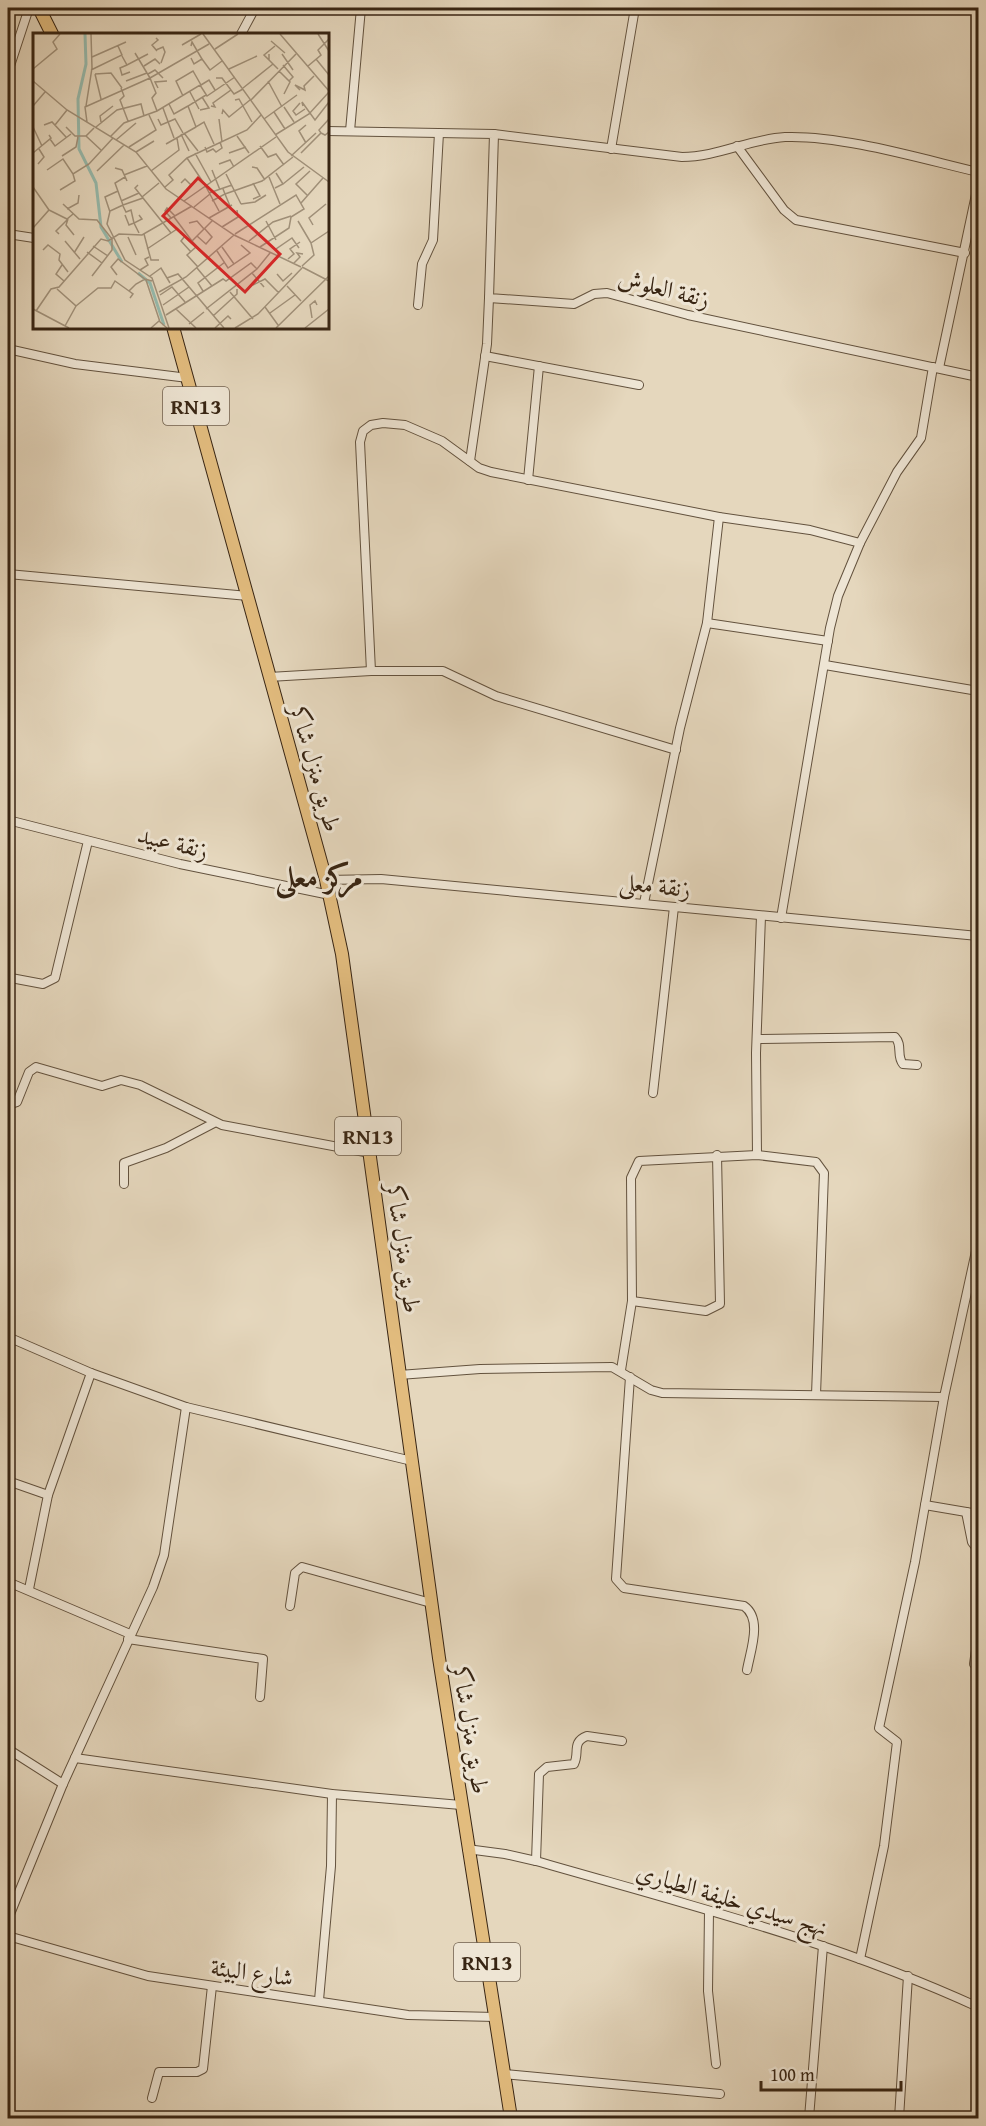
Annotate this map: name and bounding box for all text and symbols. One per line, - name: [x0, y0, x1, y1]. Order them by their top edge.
- inset map: [33, 33, 328, 328]
- street label: زنقة العلوش: [614, 260, 714, 316]
- road number: RN13: [163, 387, 229, 425]
- street label: طريق منزل شاكر: [280, 697, 351, 836]
- street label: زنقة عبيد: [134, 816, 212, 868]
- district label: مركز معلى: [274, 854, 363, 900]
- street label: زنقة معلى: [618, 864, 692, 906]
- road number: RN13: [335, 1117, 401, 1155]
- street label: طريق منزل شاكر: [377, 1178, 430, 1315]
- street label: طريق منزل شاكر: [443, 1659, 499, 1796]
- street label: نهج سيدي خليفة الطياري: [631, 1853, 832, 1949]
- road number: RN13: [454, 1943, 520, 1981]
- street label: شارع البيئة: [208, 1949, 296, 1998]
- scale bar: [761, 2054, 900, 2092]
- text: 100 m: [770, 2061, 815, 2088]

